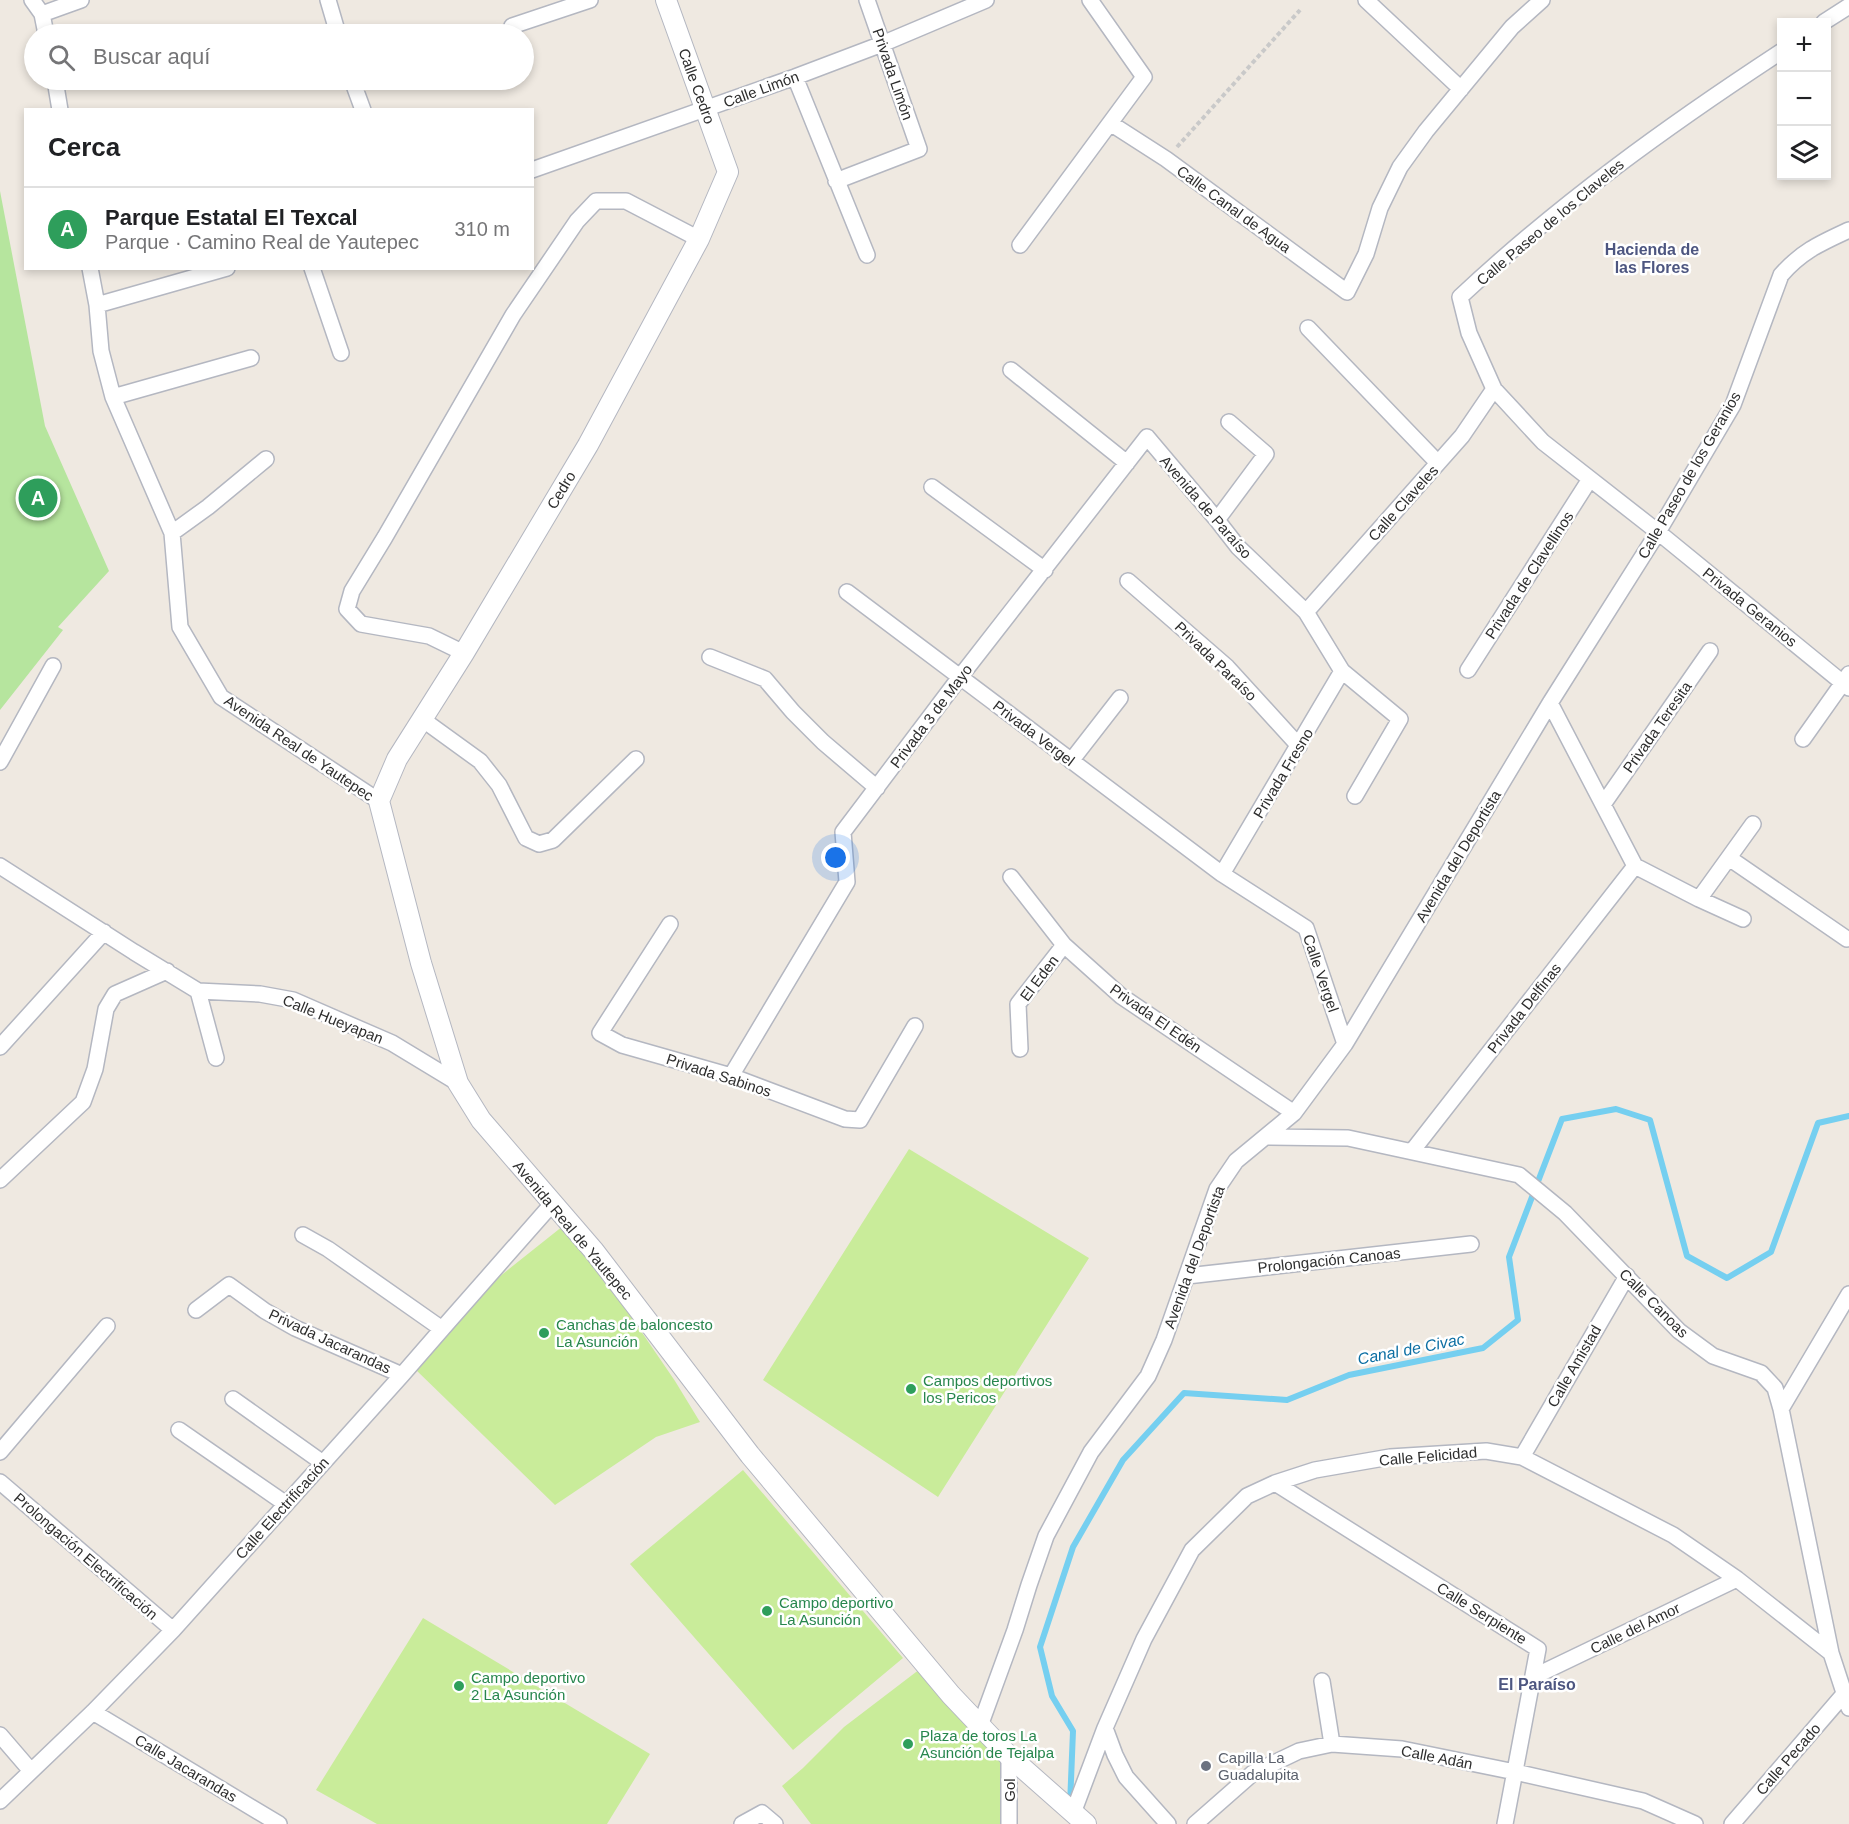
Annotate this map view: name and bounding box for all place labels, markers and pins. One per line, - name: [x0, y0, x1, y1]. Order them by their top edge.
- pin: A: [18, 476, 57, 520]
- place label: Canchas de baloncesto La Asunción: [556, 1316, 713, 1350]
- marker: Canchas de baloncesto La Asunción: [537, 1326, 551, 1340]
- place label: Campos deportivos los Pericos: [923, 1372, 1052, 1406]
- marker: Campos deportivos los Pericos: [904, 1382, 918, 1396]
- place label: Campo deportivo La Asunción: [779, 1594, 893, 1628]
- marker: Campo deportivo La Asunción: [760, 1604, 774, 1618]
- place label: Campo deportivo 2 La Asunción: [471, 1669, 585, 1703]
- marker: Campo deportivo 2 La Asunción: [452, 1679, 466, 1693]
- place label: Plaza de toros La Asunción de Tejalpa: [920, 1727, 1055, 1761]
- marker: Plaza de toros La Asunción de Tejalpa: [901, 1737, 915, 1751]
- place label: Capilla La Guadalupita: [1218, 1749, 1300, 1783]
- marker: Capilla La Guadalupita: [1199, 1759, 1213, 1773]

